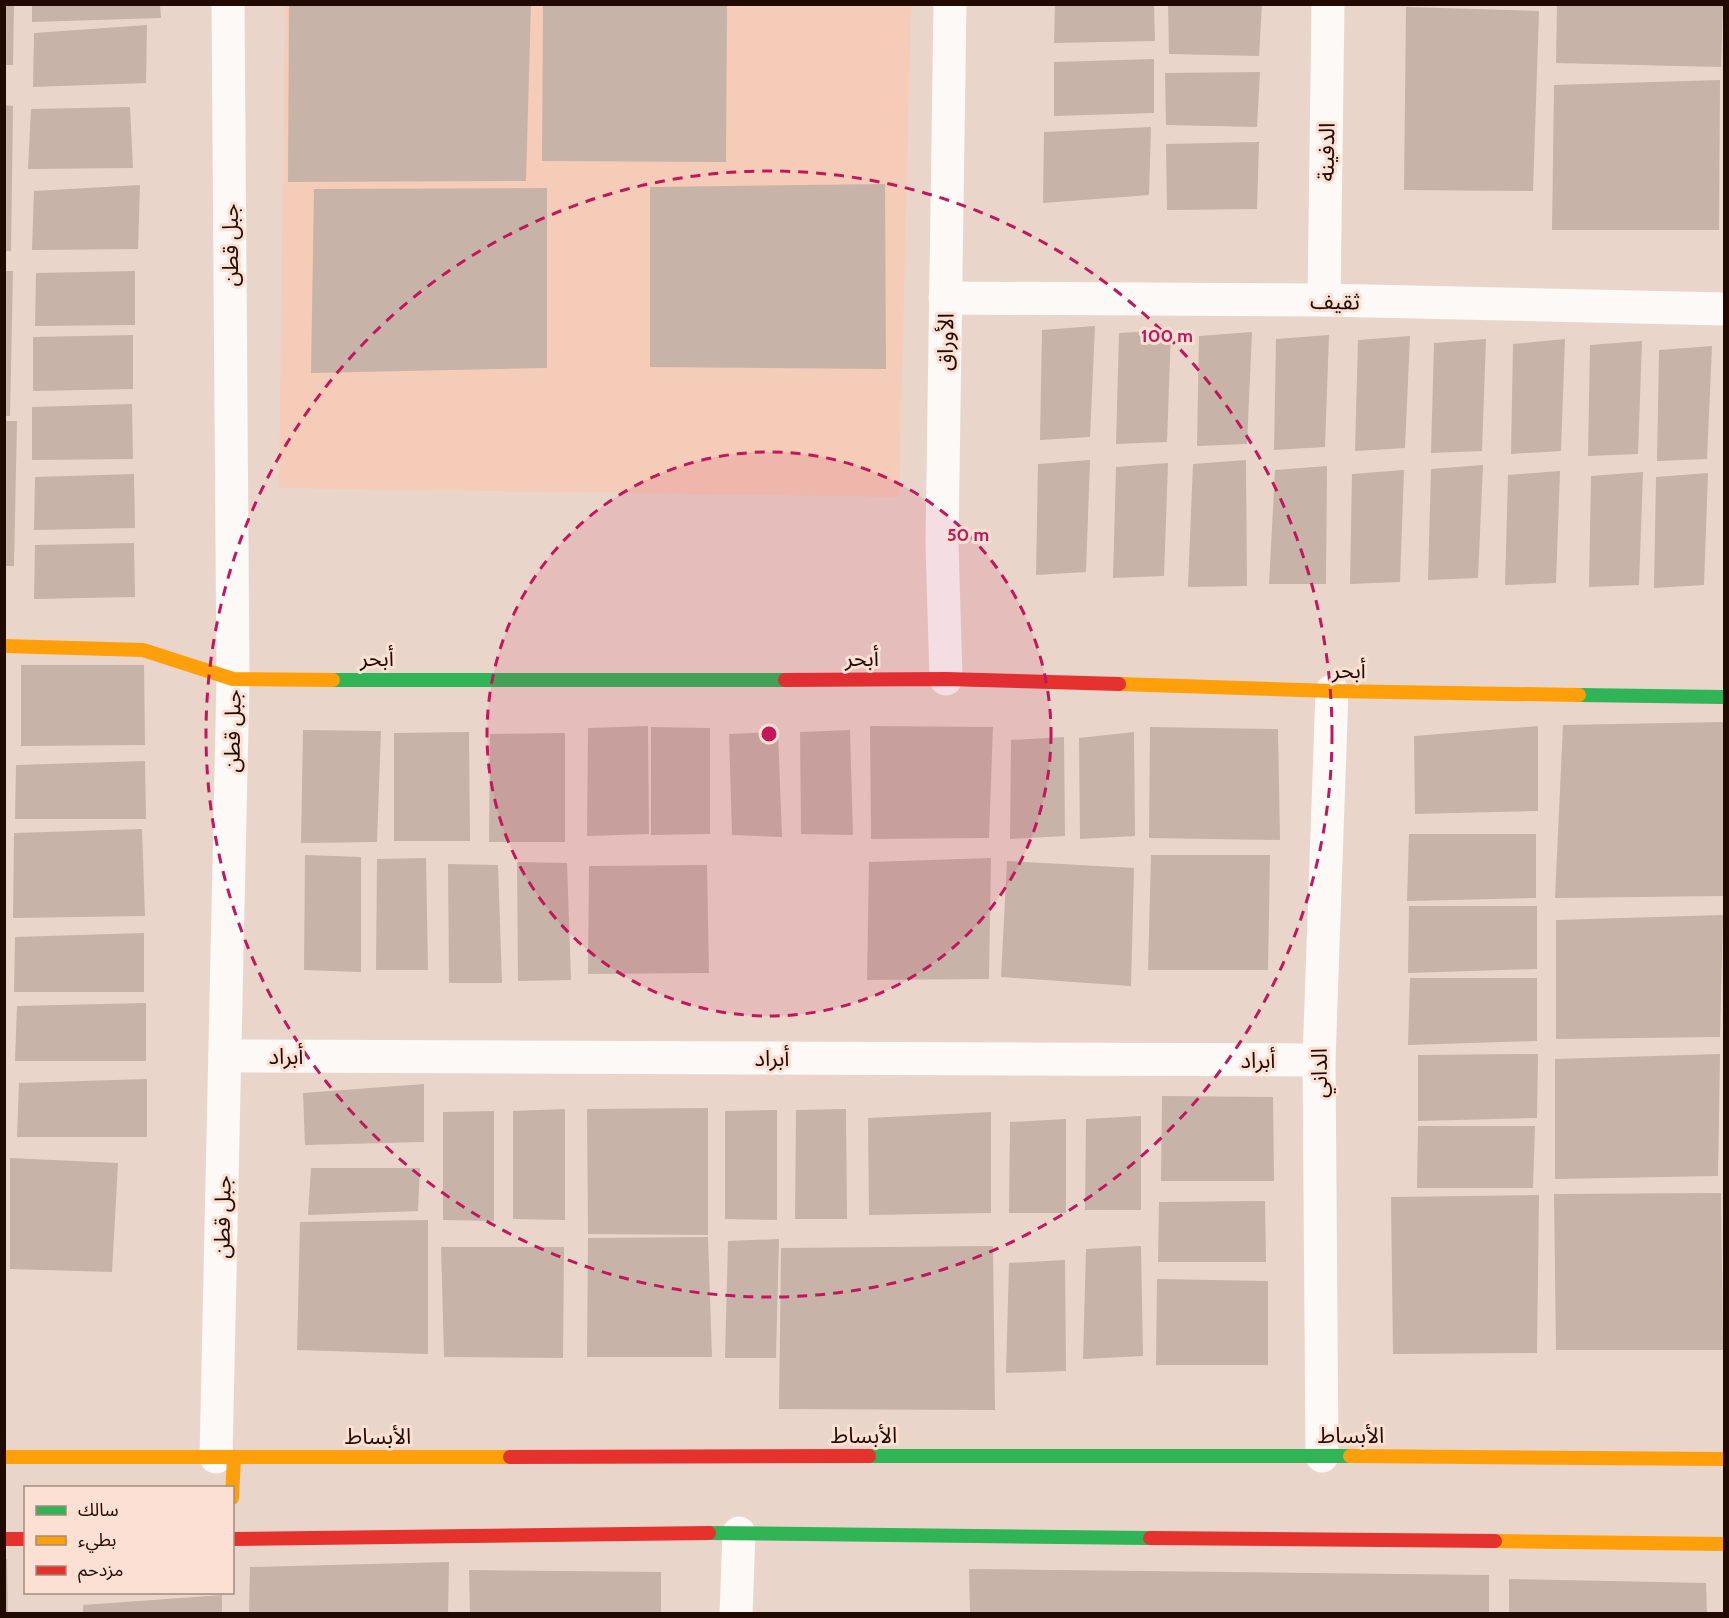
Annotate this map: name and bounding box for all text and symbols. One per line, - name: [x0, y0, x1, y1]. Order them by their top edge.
- street label: الدفينة: [1312, 122, 1341, 182]
- street label: جبل قطن: [217, 203, 244, 287]
- street label: ثقيف: [1310, 288, 1360, 315]
- street label: الأوراق: [931, 313, 960, 371]
- text: 100 m: [1141, 325, 1193, 347]
- text: 50 m: [947, 524, 989, 546]
- street label: أبحر: [359, 645, 394, 672]
- street label: أبحر: [844, 645, 879, 672]
- street label: أبحر: [1331, 657, 1366, 684]
- street label: جبل قطن: [218, 689, 247, 773]
- centre of rings: [759, 724, 779, 744]
- street label: أبراد: [269, 1043, 303, 1070]
- street label: أبراد: [755, 1045, 789, 1072]
- street label: أبراد: [1241, 1047, 1275, 1074]
- street label: الداني: [1306, 1048, 1336, 1098]
- street label: جبل قطن: [208, 1175, 237, 1259]
- street label: الأبساط: [831, 1422, 897, 1449]
- street label: الأبساط: [1318, 1422, 1384, 1449]
- street label: الأبساط: [345, 1423, 411, 1450]
- legend: [24, 1486, 234, 1594]
- text: سالك: [78, 1499, 119, 1521]
- text: بطيء: [78, 1529, 116, 1553]
- text: مزدحم: [78, 1559, 123, 1583]

